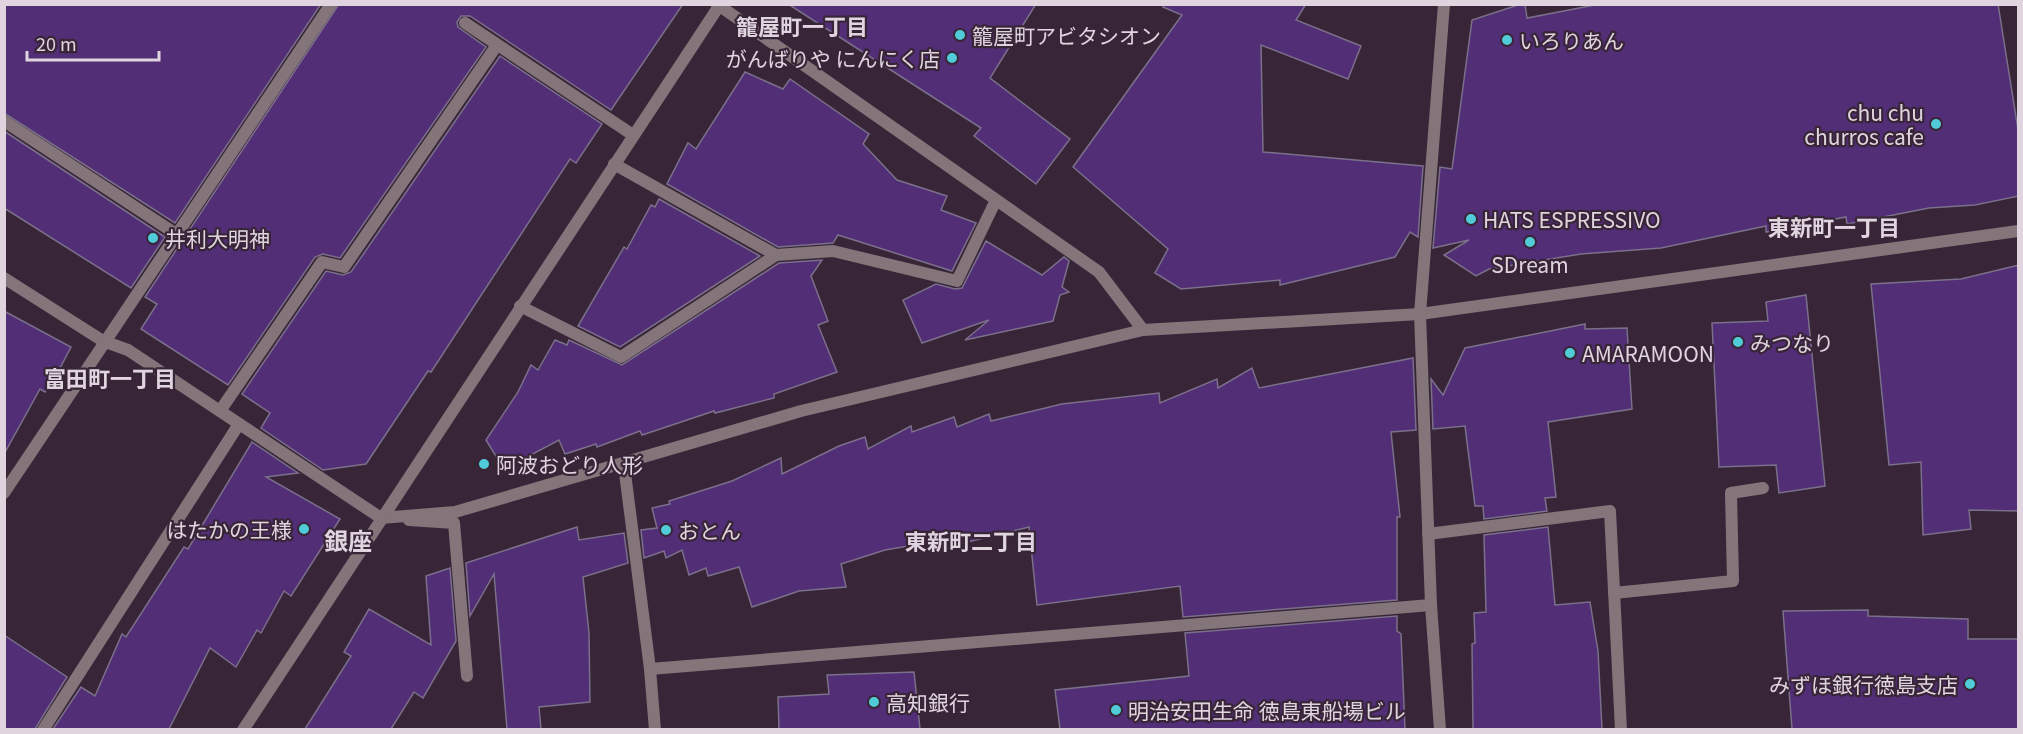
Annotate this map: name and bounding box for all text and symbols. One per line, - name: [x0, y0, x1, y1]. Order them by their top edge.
- district label: 籠屋町一丁目: [736, 9, 868, 41]
- place label: 籠屋町アビタシオン: [972, 20, 1161, 50]
- scale bar: [27, 24, 159, 62]
- place label: いろりあん: [1519, 25, 1624, 55]
- marker: 籠屋町アビタシオン: [953, 28, 967, 42]
- text: 20 m: [36, 30, 77, 56]
- marker: いろりあん: [1500, 33, 1514, 47]
- place label: がんばりや にんにく店: [726, 43, 940, 73]
- marker: がんばりや にんにく店: [945, 51, 959, 65]
- place label: chu chu churros cafe: [1804, 97, 1924, 151]
- marker: chu chu churros cafe: [1929, 117, 1943, 131]
- place label: HATS ESPRESSIVO: [1483, 204, 1661, 234]
- district label: 東新町一丁目: [1768, 210, 1900, 242]
- marker: HATS ESPRESSIVO: [1464, 212, 1478, 226]
- place label: 井利大明神: [165, 223, 270, 253]
- marker: 井利大明神: [146, 231, 160, 245]
- marker: SDream: [1523, 235, 1537, 249]
- place label: SDream: [1491, 249, 1569, 279]
- place label: みつなり: [1750, 327, 1834, 357]
- marker: みつなり: [1731, 335, 1745, 349]
- place label: AMARAMOON: [1582, 338, 1714, 368]
- marker: AMARAMOON: [1563, 346, 1577, 360]
- district label: 富田町一丁目: [44, 361, 176, 393]
- place label: 阿波おどり人形: [496, 449, 643, 479]
- marker: 阿波おどり人形: [477, 457, 491, 471]
- place label: はたかの王様: [166, 514, 292, 544]
- place label: おとん: [678, 515, 741, 545]
- marker: はたかの王様: [297, 522, 311, 536]
- district label: 銀座: [324, 522, 372, 557]
- marker: おとん: [659, 523, 673, 537]
- district label: 東新町二丁目: [905, 524, 1037, 556]
- place label: みずほ銀行徳島支店: [1769, 669, 1958, 699]
- marker: みずほ銀行徳島支店: [1963, 677, 1977, 691]
- place label: 高知銀行: [886, 687, 970, 717]
- marker: 高知銀行: [867, 695, 881, 709]
- place label: 明治安田生命 徳島東船場ビル: [1128, 695, 1406, 725]
- marker: 明治安田生命 徳島東船場ビル: [1109, 703, 1123, 717]

